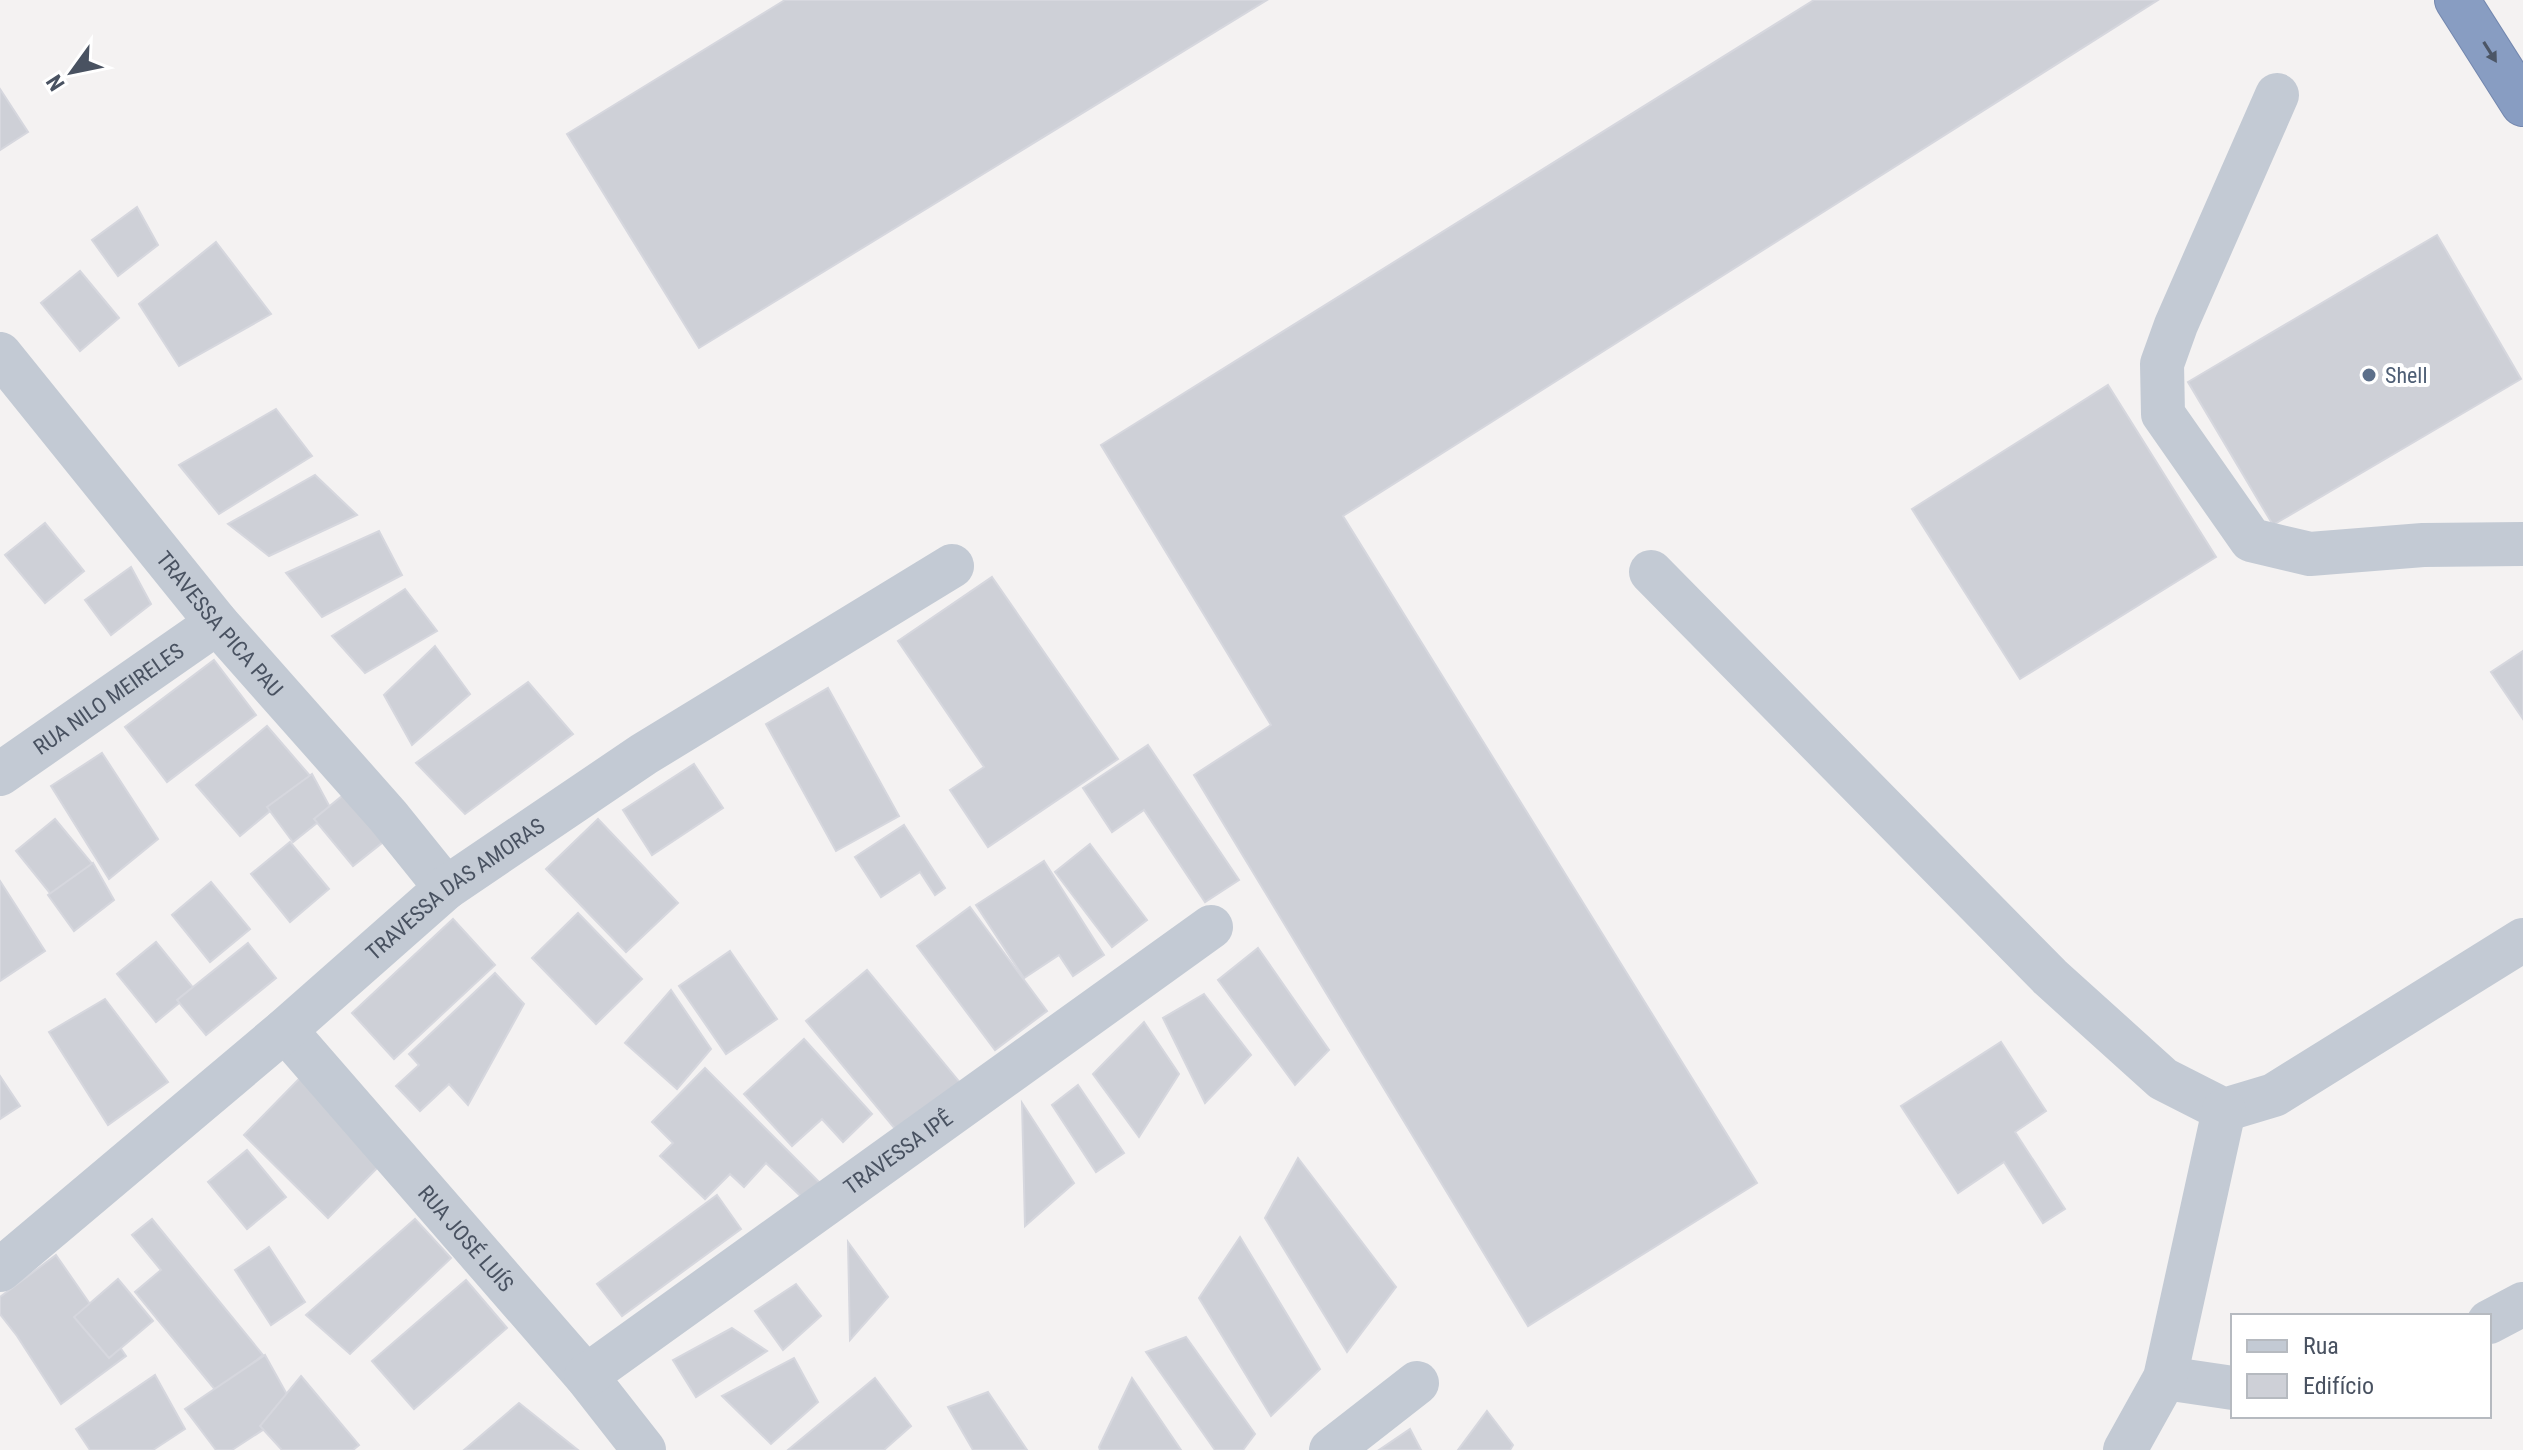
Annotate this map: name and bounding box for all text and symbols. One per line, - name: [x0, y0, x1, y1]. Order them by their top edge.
- north arrow: [32, 32, 112, 112]
- one-way arrow: [2483, 41, 2497, 63]
- text: N: [41, 70, 70, 95]
- place label: Shell: [2385, 363, 2427, 388]
- marker: Shell: [2360, 366, 2378, 384]
- street label: TRAVESSA PICA PAU: [152, 546, 288, 701]
- street label: RUA NILO MEIRELES: [28, 638, 188, 759]
- street label: TRAVESSA DAS AMORAS: [361, 813, 549, 965]
- street label: TRAVESSA IPÊ: [839, 1105, 957, 1199]
- street label: RUA JOSÉ LUÍS: [413, 1180, 519, 1296]
- legend: [2231, 1314, 2491, 1418]
- text: Rua: [2303, 1332, 2339, 1360]
- text: Edifício: [2303, 1372, 2374, 1400]

